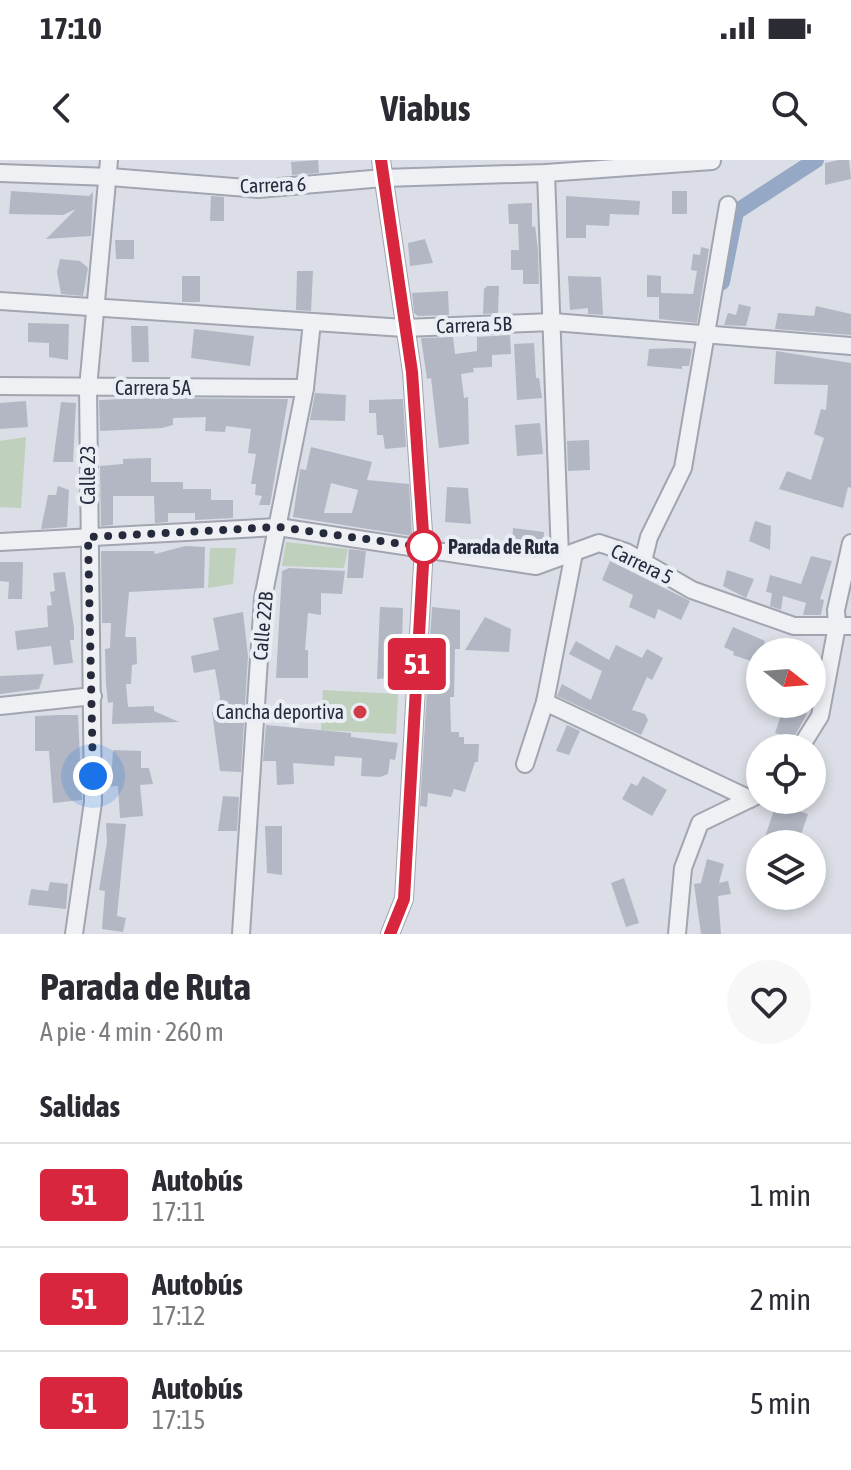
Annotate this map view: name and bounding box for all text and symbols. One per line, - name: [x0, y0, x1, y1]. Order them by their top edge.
- text: 17:10: [40, 11, 102, 45]
- icon: back: [40, 86, 84, 130]
- icon: search: [767, 86, 811, 130]
- text: Viabus: [381, 87, 470, 129]
- street label: Carrera 6: [240, 172, 306, 197]
- street label: Carrera 5B: [436, 312, 513, 337]
- street label: Carrera 5A: [115, 376, 191, 399]
- street label: Calle 23: [76, 445, 99, 505]
- marker: Parada de Ruta: [407, 530, 441, 564]
- place label: Parada de Ruta: [448, 535, 559, 558]
- street label: Carrera 5: [607, 539, 677, 588]
- street label: Calle 22B: [248, 590, 277, 661]
- line badge: 51: [381, 638, 453, 690]
- north arrow: [746, 638, 826, 718]
- map controls: [746, 638, 826, 910]
- text: 51: [404, 648, 430, 680]
- place label: Cancha deportiva: [216, 700, 344, 723]
- marker: Cancha deportiva: [351, 703, 369, 721]
- button: locate: [746, 734, 826, 814]
- your location: [73, 756, 113, 796]
- button: layers: [746, 830, 826, 910]
- button: heart: [727, 960, 811, 1044]
- text: Parada de Ruta: [40, 965, 251, 1008]
- text: A pie · 4 min · 260 m: [40, 1017, 224, 1047]
- text: Salidas: [40, 1089, 120, 1123]
- text: Autobús: [152, 1163, 243, 1197]
- text: 1 min: [750, 1178, 811, 1212]
- text: 51: [71, 1179, 97, 1211]
- text: 17:11: [152, 1197, 206, 1227]
- text: Autobús: [152, 1267, 243, 1301]
- text: 2 min: [750, 1282, 811, 1316]
- text: 51: [71, 1283, 97, 1315]
- text: 17:12: [152, 1301, 206, 1331]
- text: Autobús: [152, 1371, 243, 1405]
- text: 5 min: [750, 1386, 811, 1420]
- text: 51: [71, 1387, 97, 1419]
- text: 17:15: [152, 1405, 206, 1435]

